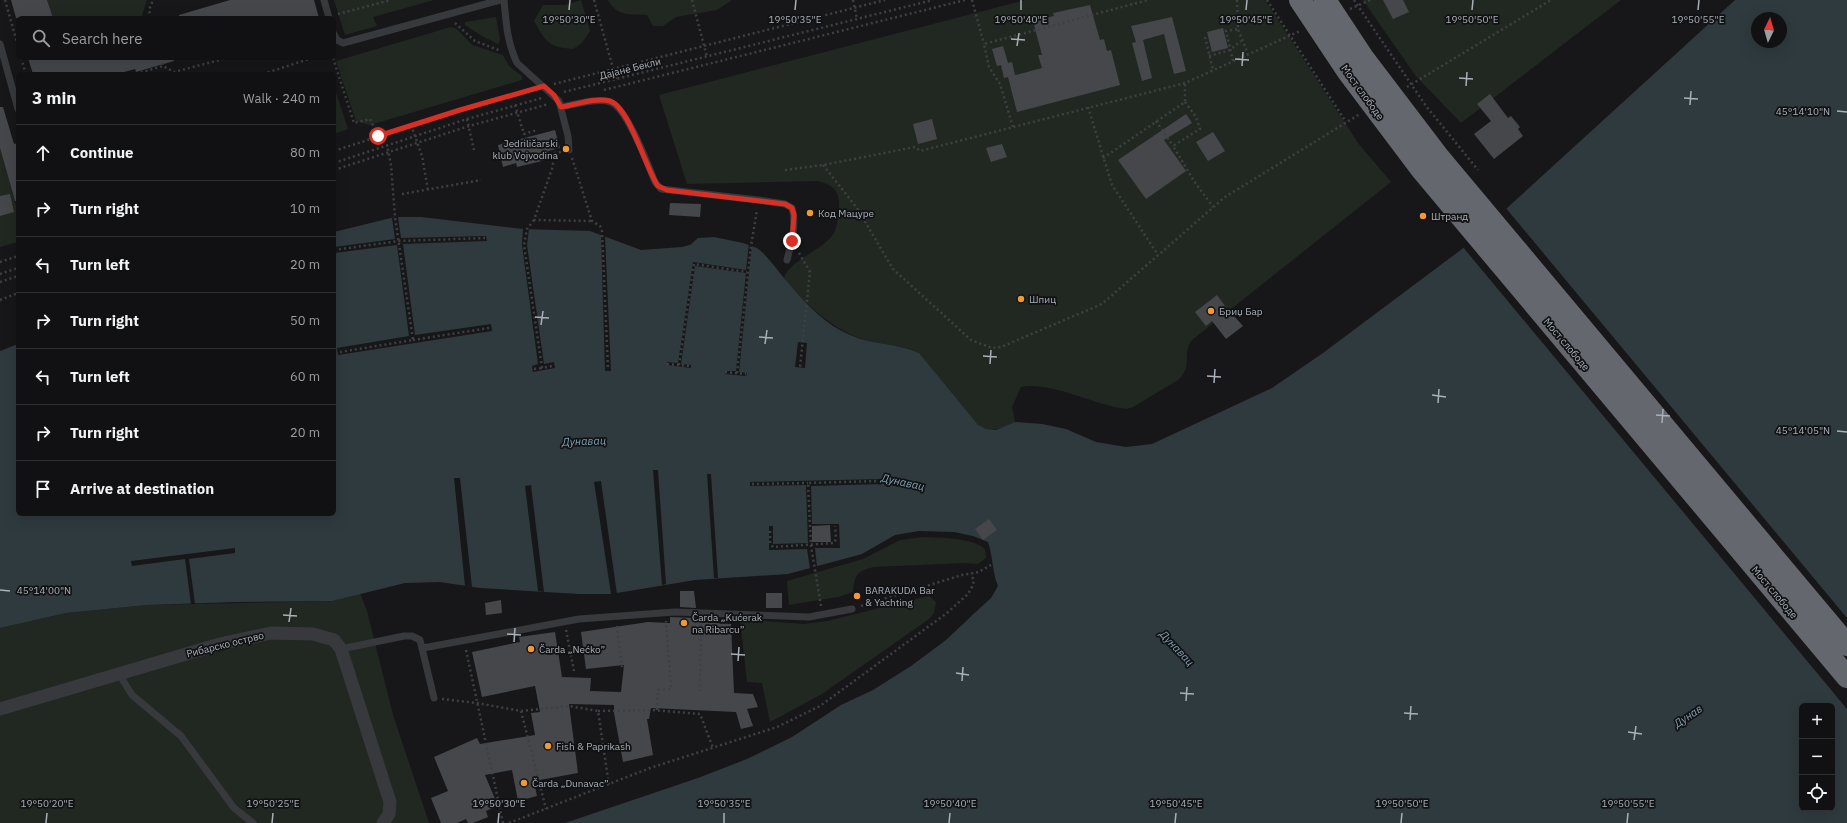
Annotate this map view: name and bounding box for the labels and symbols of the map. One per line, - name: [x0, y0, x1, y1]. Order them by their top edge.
- north arrow: [1751, 12, 1787, 48]
- text: 19°50'30"E: [542, 13, 596, 26]
- text: 19°50'35"E: [768, 13, 822, 26]
- text: 19°50'40"E: [994, 13, 1048, 26]
- text: 19°50'45"E: [1219, 13, 1273, 26]
- text: 19°50'50"E: [1445, 13, 1499, 26]
- text: 19°50'55"E: [1671, 13, 1725, 26]
- street label: Дајане Бекли: [598, 55, 662, 82]
- street label: Мост слободе: [1338, 62, 1387, 123]
- text: 45°14'10"N: [1776, 105, 1830, 118]
- route start: [369, 127, 387, 145]
- place label: Jedriličarski klub Vojvodina: [493, 137, 559, 162]
- marker: Jedriličarski klub Vojvodina: [561, 144, 571, 154]
- place label: Код Мацуре: [818, 207, 874, 220]
- marker: Код Мацуре: [805, 208, 815, 218]
- place label: Штранд: [1431, 210, 1468, 223]
- marker: Штранд: [1418, 211, 1428, 221]
- route end: [783, 232, 801, 250]
- place label: Шпиц: [1029, 293, 1056, 306]
- marker: Шпиц: [1016, 294, 1026, 304]
- place label: Бриџ Бар: [1219, 305, 1263, 318]
- marker: Бриџ Бар: [1206, 306, 1216, 316]
- street label: Мост слободе: [1541, 315, 1593, 374]
- text: 45°14'05"N: [1776, 424, 1830, 437]
- water label: Дунавац: [561, 433, 606, 449]
- water label: Дунавац: [879, 470, 926, 493]
- street label: Мост слободе: [1749, 563, 1801, 622]
- text: 45°14'00"N: [17, 584, 71, 597]
- place label: BARAKUDA Bar & Yachting: [865, 584, 935, 609]
- marker: BARAKUDA Bar & Yachting: [852, 591, 862, 601]
- place label: Čarda „Kućerak na Ribarcu”: [692, 611, 763, 636]
- marker: Čarda „Kućerak na Ribarcu”: [679, 618, 689, 628]
- water label: Дунавац: [1156, 626, 1197, 669]
- street label: Рибарско острво: [185, 628, 266, 660]
- place label: Čarda „Nećko”: [539, 643, 605, 656]
- marker: Čarda „Nećko”: [526, 644, 536, 654]
- water label: Дунав: [1670, 701, 1705, 731]
- place label: Fish & Paprikash: [556, 740, 631, 753]
- marker: Fish & Paprikash: [543, 741, 553, 751]
- place label: Čarda „Dunavac”: [532, 777, 609, 790]
- marker: Čarda „Dunavac”: [519, 778, 529, 788]
- text: 19°50'20"E: [20, 797, 74, 810]
- text: 19°50'25"E: [246, 797, 300, 810]
- text: 19°50'30"E: [472, 797, 526, 810]
- text: 19°50'35"E: [697, 797, 751, 810]
- text: 19°50'40"E: [923, 797, 977, 810]
- text: 19°50'45"E: [1149, 797, 1203, 810]
- text: 19°50'50"E: [1375, 797, 1429, 810]
- text: 19°50'55"E: [1601, 797, 1655, 810]

